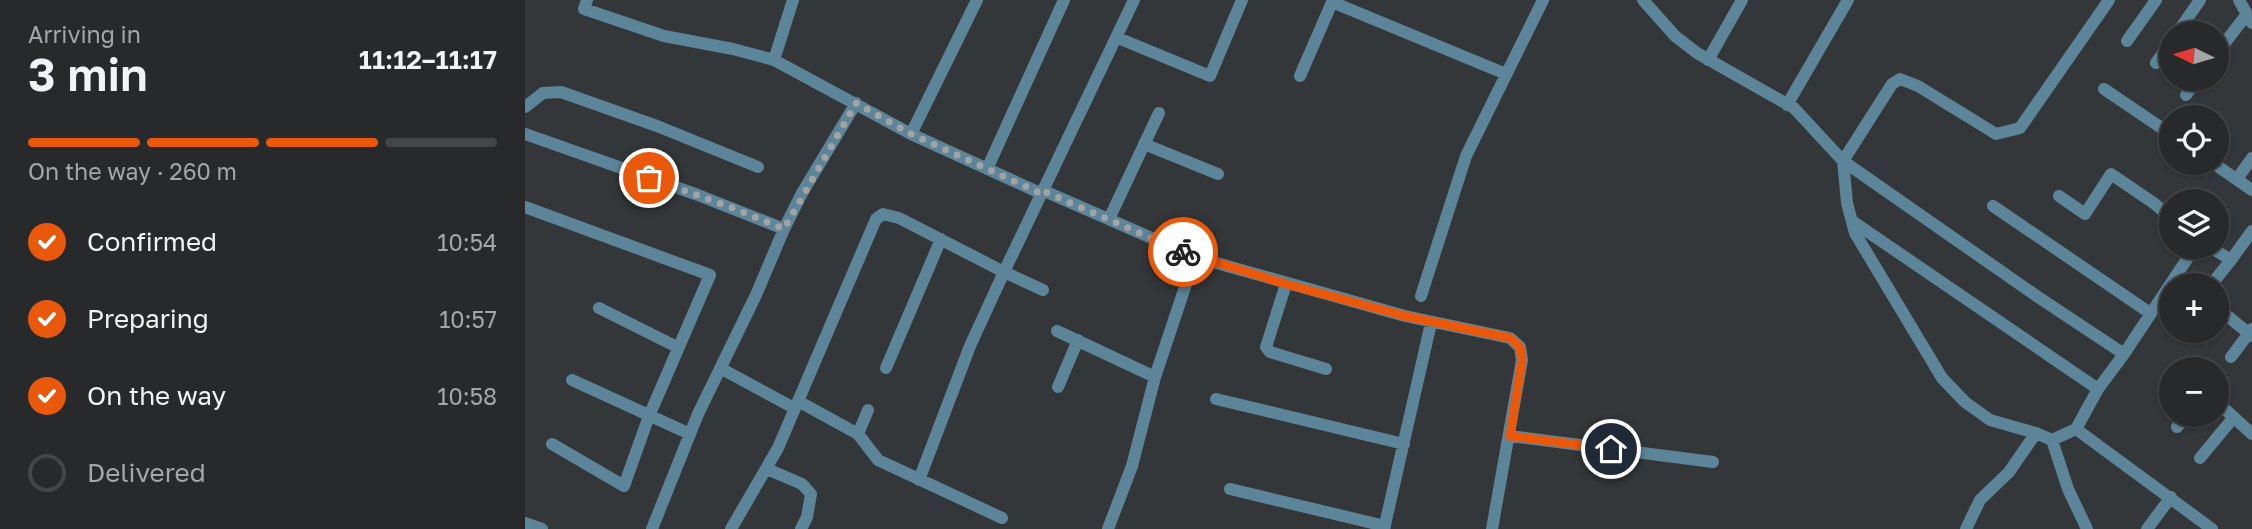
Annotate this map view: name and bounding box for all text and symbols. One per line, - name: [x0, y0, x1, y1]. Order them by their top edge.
- text: Arriving in: [28, 20, 141, 48]
- north arrow: [2159, 21, 2229, 91]
- map controls: [2159, 21, 2229, 427]
- text: 11:12–11:17: [359, 44, 497, 75]
- text: 3 min: [28, 46, 148, 101]
- button: locate: [2159, 105, 2229, 175]
- pin: [619, 148, 679, 208]
- text: On the way · 260 m: [28, 157, 237, 185]
- icon: bag: [630, 159, 668, 197]
- button: layers: [2159, 189, 2229, 259]
- courier: [1148, 217, 1218, 287]
- icon: check: [28, 223, 66, 261]
- text: Confirmed: [87, 226, 217, 257]
- text: 10:54: [437, 228, 497, 256]
- icon: bike: [1164, 233, 1202, 271]
- button: +: [2159, 273, 2229, 343]
- icon: check: [28, 300, 66, 338]
- text: Preparing: [87, 303, 209, 334]
- text: 10:57: [439, 305, 497, 333]
- button: −: [2159, 357, 2229, 427]
- icon: check: [28, 377, 66, 415]
- text: On the way: [87, 380, 226, 411]
- text: 10:58: [437, 382, 497, 410]
- pin: [1581, 419, 1641, 479]
- icon: home: [1592, 430, 1630, 468]
- text: Delivered: [87, 457, 206, 488]

